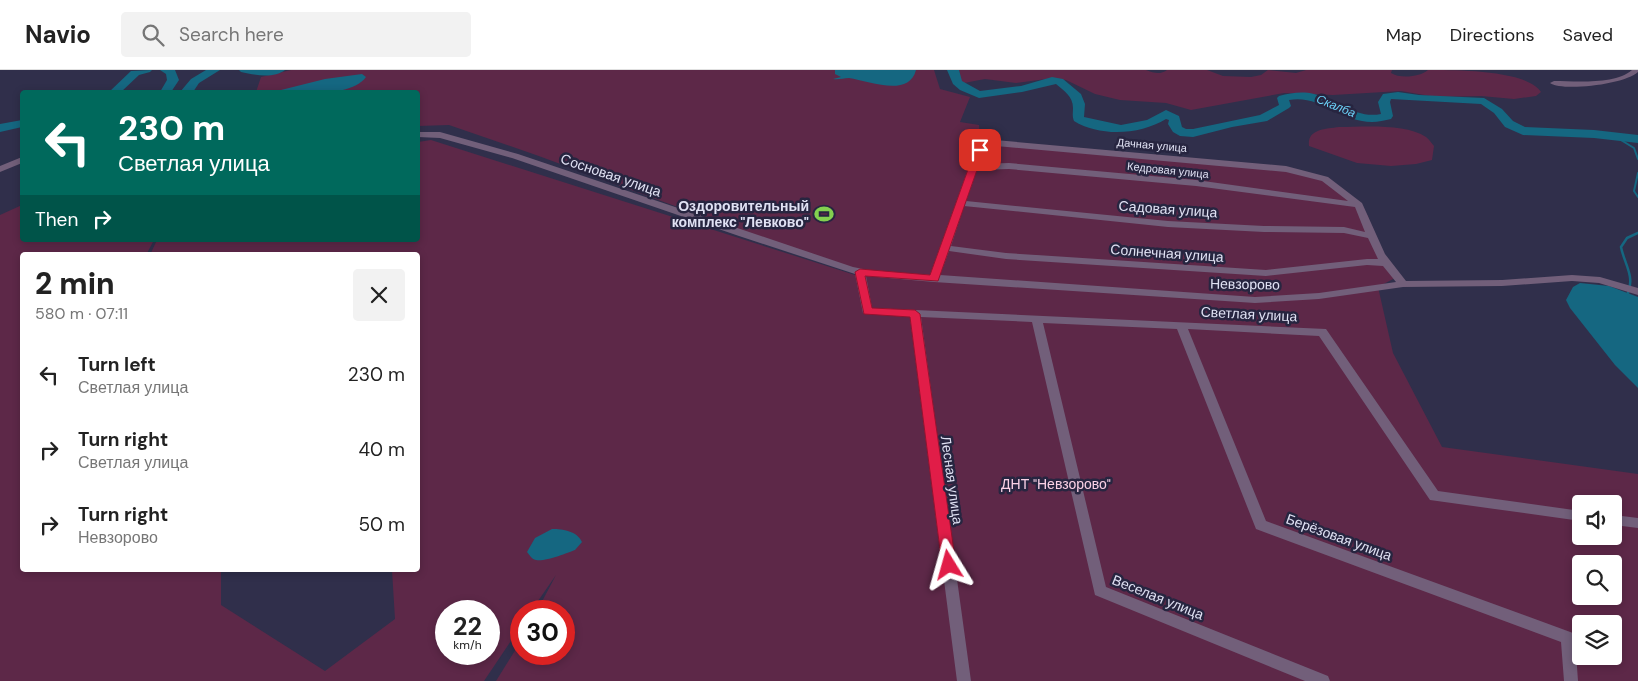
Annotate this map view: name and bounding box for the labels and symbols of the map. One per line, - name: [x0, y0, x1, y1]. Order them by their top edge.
- water label: Скалба: [1314, 91, 1358, 121]
- pin: [959, 129, 1001, 171]
- street label: Дачная улица: [1116, 135, 1189, 155]
- street label: Сосновая улица: [558, 149, 664, 201]
- street label: Кедровая улица: [1127, 159, 1210, 181]
- place label: Оздоровительный комплекс "Левково": [672, 197, 809, 231]
- street label: Садовая улица: [1118, 197, 1218, 221]
- sports icon: Оздоровительный комплекс "Левково": [813, 203, 835, 225]
- street label: Солнечная улица: [1110, 240, 1224, 266]
- street label: Невзорово: [1210, 274, 1280, 294]
- street label: Светлая улица: [1200, 302, 1298, 326]
- street label: Лесная улица: [937, 435, 967, 526]
- park label: ДНТ "Невзорово": [1001, 475, 1111, 493]
- street label: Берёзовая улица: [1284, 509, 1395, 565]
- position arrow: [922, 538, 974, 590]
- street label: Веселая улица: [1110, 570, 1207, 624]
- speed limit sign: 30: [510, 600, 575, 665]

